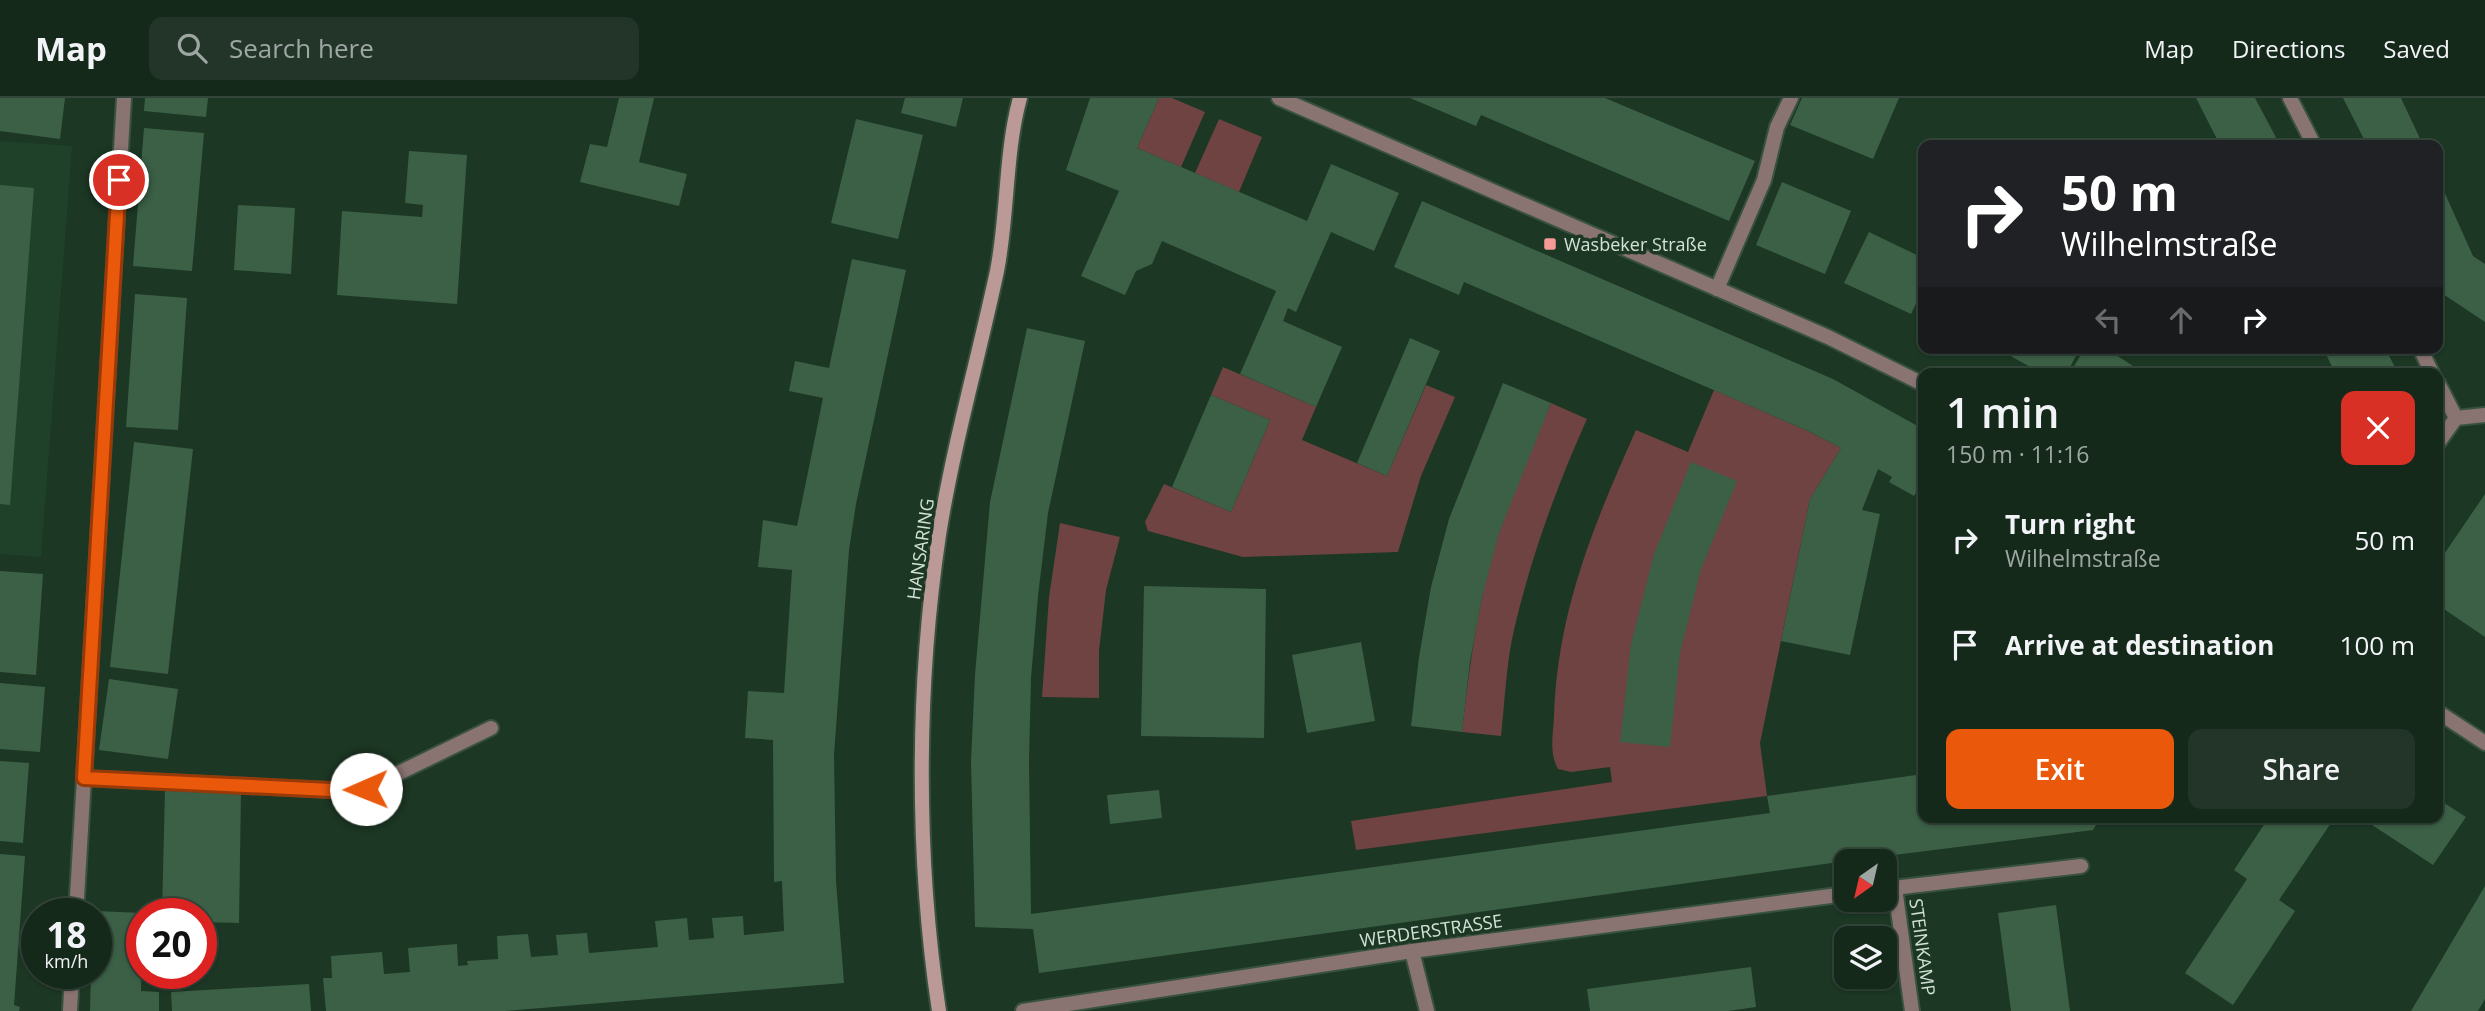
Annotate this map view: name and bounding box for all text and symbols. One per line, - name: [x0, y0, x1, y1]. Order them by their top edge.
- search box: [149, 17, 639, 80]
- text: Map: [35, 26, 107, 71]
- icon: search: [173, 29, 211, 67]
- text: Search here: [229, 30, 374, 66]
- text: Map: [2144, 32, 2194, 65]
- text: Directions: [2232, 32, 2345, 65]
- text: Saved: [2383, 32, 2450, 65]
- pin: [89, 150, 149, 210]
- text: 50 m: [2061, 159, 2178, 225]
- icon: arrive: [100, 161, 138, 199]
- icon: right: [1946, 168, 2037, 259]
- text: Wilhelmstraße: [2061, 222, 2277, 265]
- place label: Wasbeker Straße: [1564, 232, 1707, 256]
- marker: Wasbeker Straße: [1542, 236, 1558, 252]
- icon: left: [2089, 301, 2127, 339]
- icon: ahead: [2162, 301, 2200, 339]
- icon: right: [2235, 301, 2273, 339]
- text: 1 min: [1946, 383, 2059, 440]
- button: close: [2341, 391, 2415, 465]
- text: 150 m · 11:16: [1946, 438, 2089, 470]
- street label: HANSARING: [901, 497, 939, 601]
- text: Turn right: [2005, 506, 2136, 542]
- icon: right: [1946, 521, 1984, 559]
- text: 50 m: [2354, 522, 2415, 558]
- text: Wilhelmstraße: [2005, 542, 2161, 574]
- icon: arrive: [1946, 626, 1984, 664]
- text: Arrive at destination: [2005, 627, 2274, 663]
- text: 100 m: [2340, 627, 2415, 663]
- button: Exit: [1946, 729, 2174, 809]
- button: Share: [2188, 729, 2415, 809]
- position arrow: [329, 752, 403, 826]
- north arrow: [1834, 849, 1897, 912]
- map controls: [1834, 849, 1897, 989]
- street label: STEINKAMP: [1904, 897, 1942, 997]
- speed limit sign: 20: [126, 898, 217, 989]
- street label: WERDERSTRASSE: [1358, 908, 1504, 952]
- text: 18: [46, 911, 87, 958]
- button: layers: [1834, 926, 1897, 989]
- text: km/h: [45, 949, 88, 973]

